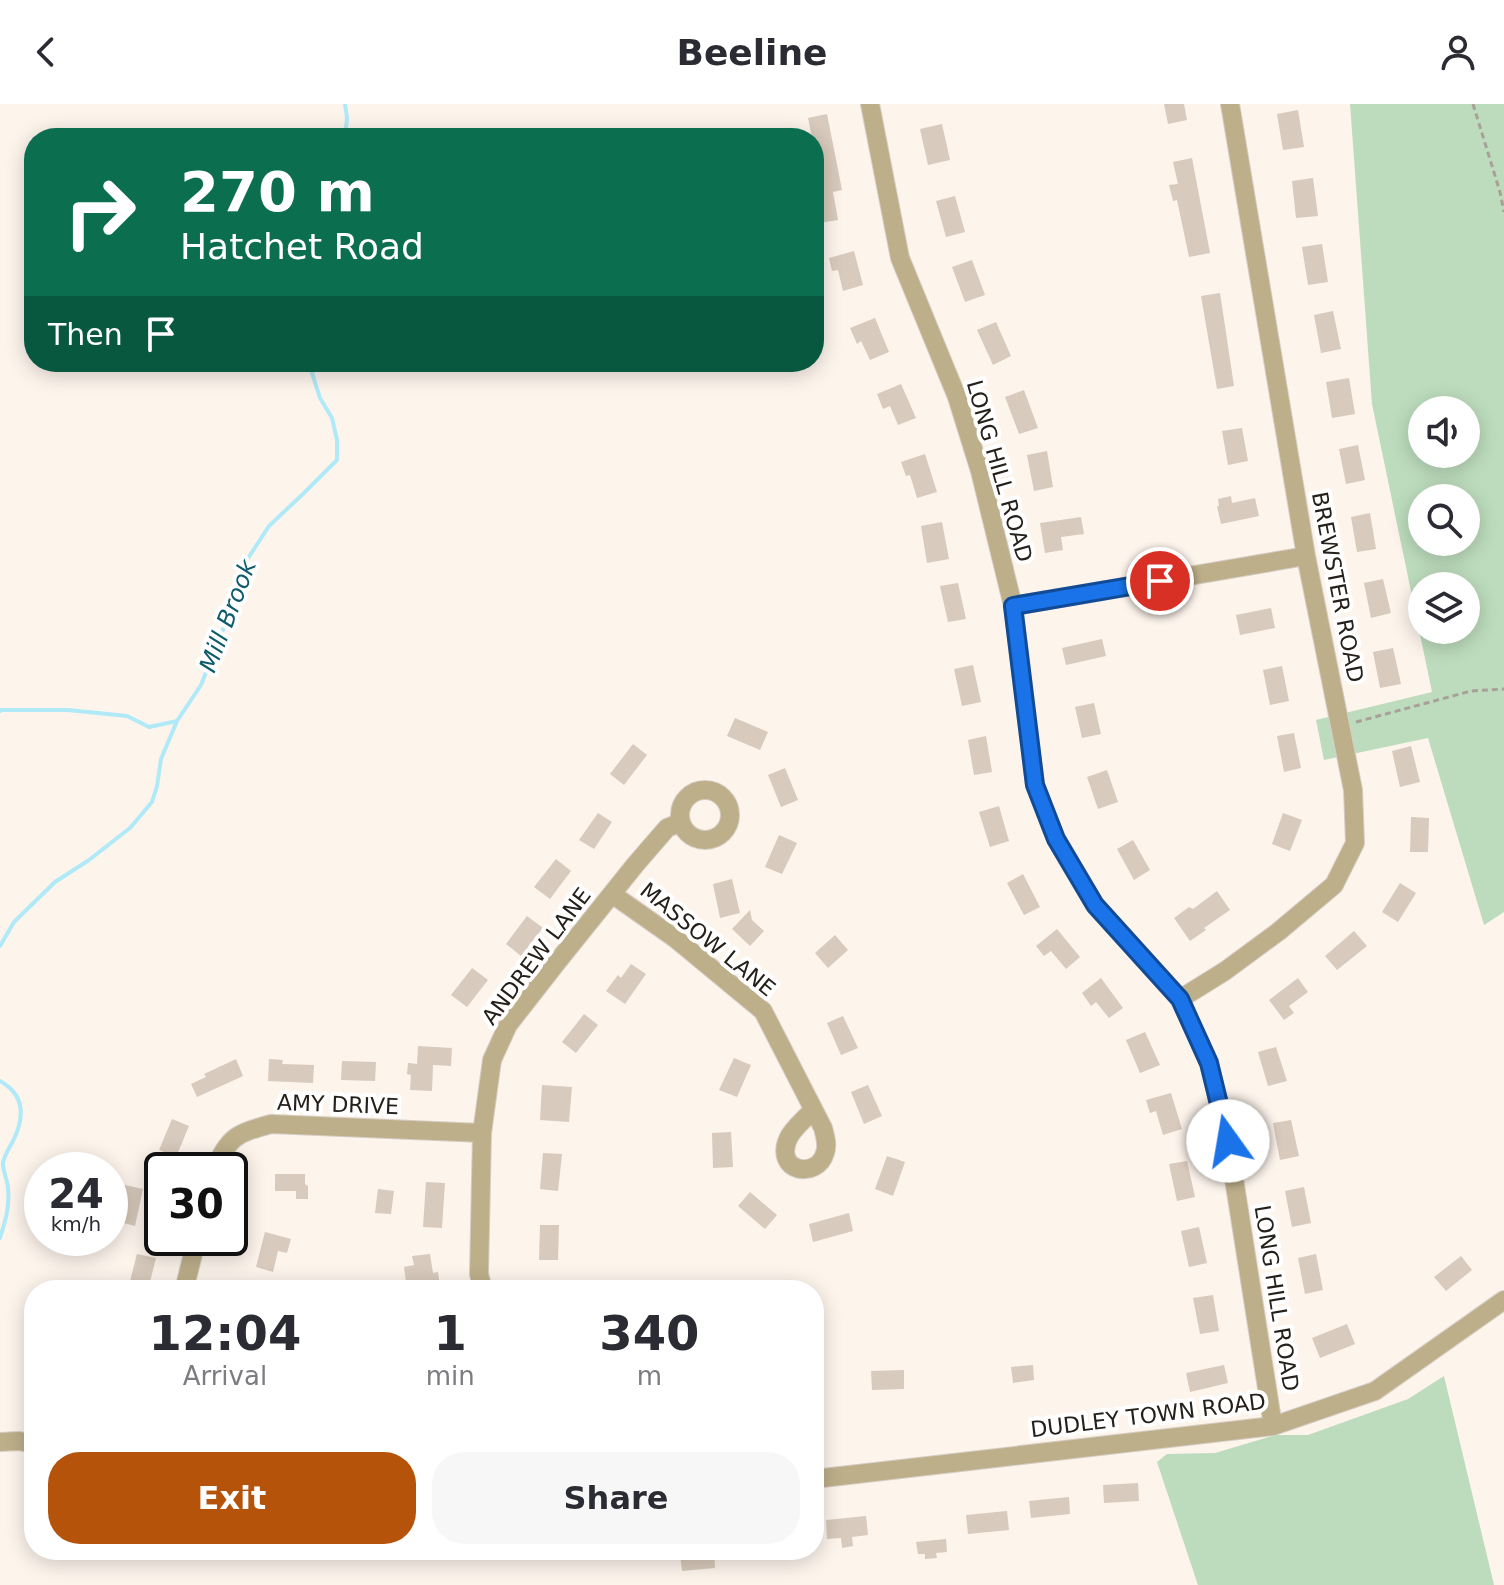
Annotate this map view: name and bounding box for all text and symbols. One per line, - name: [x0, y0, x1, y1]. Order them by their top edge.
- icon: back: [24, 30, 68, 74]
- icon: person: [1436, 30, 1480, 74]
- text: Beeline: [677, 32, 828, 73]
- text: 270 m: [180, 159, 375, 224]
- icon: right: [48, 160, 152, 264]
- text: Hatchet Road: [180, 226, 424, 267]
- icon: arrive: [139, 312, 183, 356]
- text: Then: [48, 317, 123, 352]
- street label: LONG HILL ROAD: [962, 377, 1037, 565]
- map controls: [1408, 396, 1480, 644]
- button: sound: [1408, 396, 1480, 468]
- button: search: [1408, 484, 1480, 556]
- street label: BREWSTER ROAD: [1307, 490, 1368, 685]
- pin: [1126, 547, 1194, 615]
- water label: Mill Brook: [194, 555, 263, 676]
- icon: arrive: [1138, 559, 1182, 603]
- button: layers: [1408, 572, 1480, 644]
- street label: MASSOW LANE: [635, 877, 780, 1001]
- street label: ANDREW LANE: [477, 883, 596, 1030]
- street label: AMY DRIVE: [277, 1090, 399, 1119]
- position arrow: [1186, 1099, 1270, 1183]
- speed limit sign: 30: [144, 1152, 248, 1256]
- text: 24: [48, 1171, 104, 1217]
- street label: LONG HILL ROAD: [1249, 1203, 1304, 1393]
- text: km/h: [51, 1212, 101, 1236]
- text: 12:04: [148, 1305, 301, 1361]
- text: 1: [434, 1305, 467, 1361]
- text: 340: [599, 1305, 699, 1361]
- text: Arrival: [183, 1361, 267, 1391]
- text: min: [426, 1361, 475, 1391]
- text: m: [637, 1361, 662, 1391]
- street label: DUDLEY TOWN ROAD: [1029, 1389, 1267, 1442]
- button: Exit: [48, 1452, 416, 1544]
- button: Share: [432, 1452, 800, 1544]

